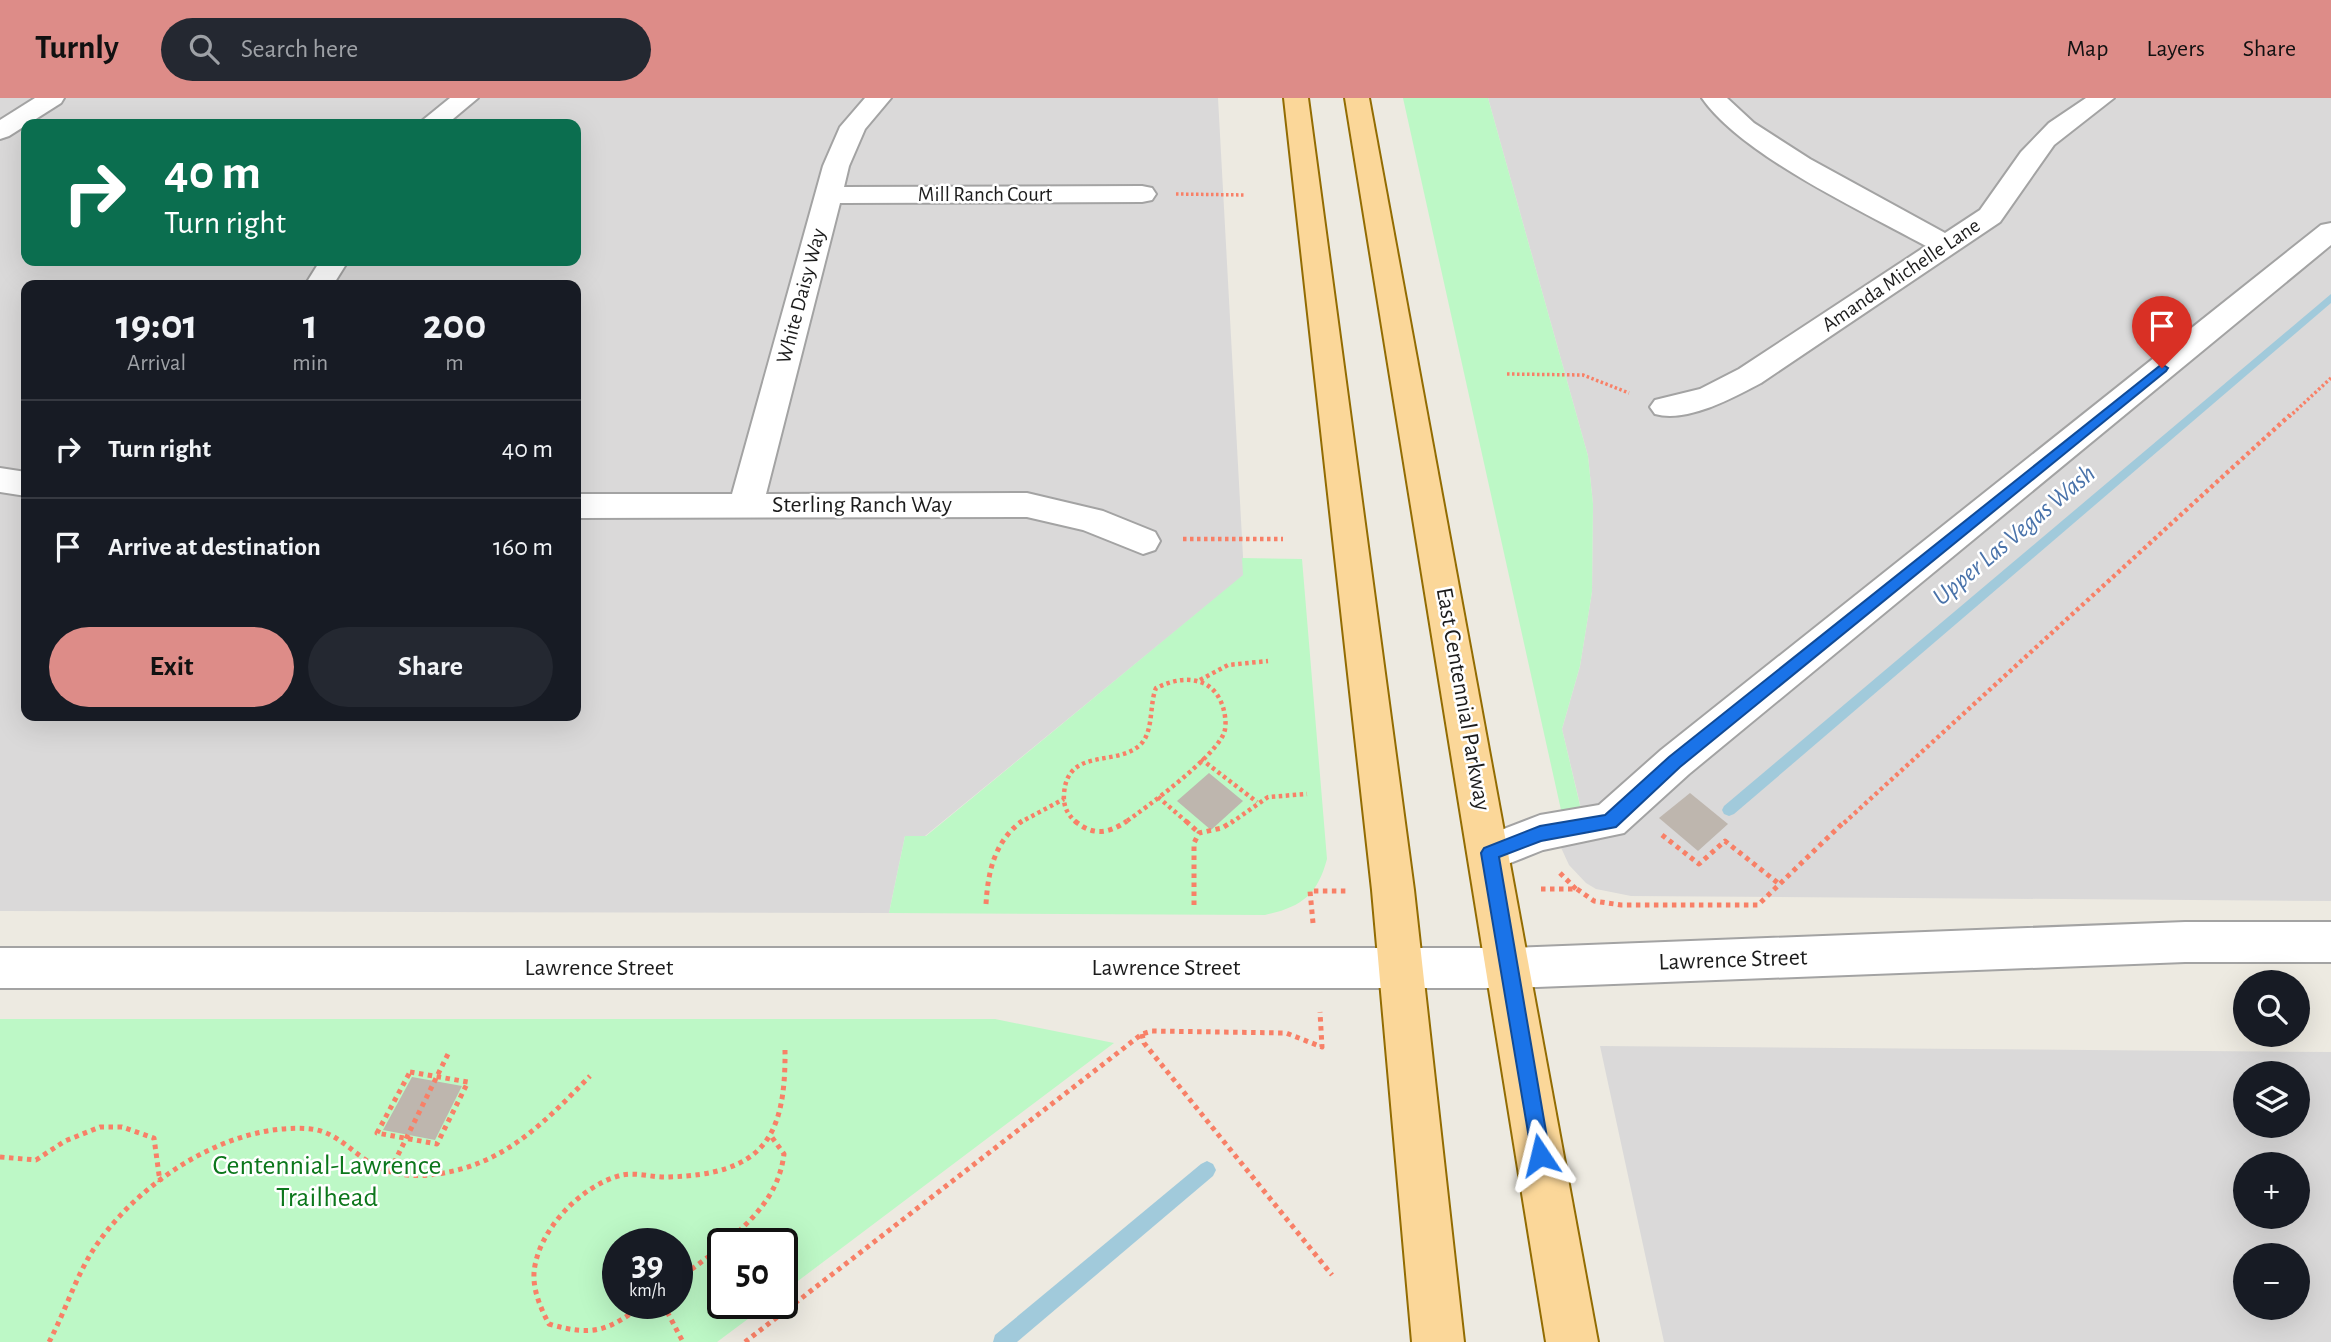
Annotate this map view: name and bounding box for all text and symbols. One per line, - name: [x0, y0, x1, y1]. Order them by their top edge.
- search box: [161, 18, 651, 81]
- icon: search: [185, 30, 223, 68]
- text: Turnly: [35, 32, 119, 65]
- text: Search here: [241, 36, 358, 62]
- text: Map: [2066, 37, 2108, 61]
- text: Layers: [2146, 37, 2205, 61]
- text: Share: [2243, 37, 2296, 61]
- icon: right: [49, 147, 140, 238]
- text: 40 m: [164, 149, 261, 198]
- street label: Mill Ranch Court: [918, 184, 1052, 205]
- text: Turn right: [164, 207, 286, 239]
- street label: Amanda Michelle Lane: [1818, 214, 1984, 336]
- street label: White Daisy Way: [773, 226, 829, 366]
- pin: [2132, 296, 2192, 368]
- text: 19:01: [116, 304, 198, 346]
- text: 1: [303, 304, 318, 346]
- text: 200: [423, 304, 486, 346]
- icon: arrive: [2143, 307, 2181, 345]
- text: Arrival: [127, 352, 186, 375]
- text: min: [292, 352, 328, 375]
- text: m: [445, 352, 464, 375]
- icon: right: [49, 430, 87, 468]
- text: Turn right: [108, 436, 211, 462]
- text: 40 m: [502, 436, 553, 462]
- water label: Upper Las Vegas Wash: [1928, 460, 2100, 610]
- street label: Sterling Ranch Way: [772, 493, 952, 517]
- icon: arrive: [49, 528, 87, 566]
- text: Arrive at destination: [108, 534, 321, 560]
- text: 160 m: [493, 534, 553, 560]
- street label: East Centennial Parkway: [1432, 586, 1494, 812]
- button: Exit: [49, 627, 294, 707]
- button: Share: [308, 627, 553, 707]
- street label: Lawrence Street: [1658, 945, 1808, 975]
- street label: Lawrence Street: [525, 956, 674, 980]
- street label: Lawrence Street: [1092, 956, 1241, 980]
- map controls: [2233, 970, 2310, 1320]
- button: search: [2233, 970, 2310, 1047]
- button: layers: [2233, 1061, 2310, 1138]
- position arrow: [1503, 1118, 1577, 1192]
- park label: Centennial-Lawrence Trailhead: [213, 1152, 441, 1212]
- button: +: [2233, 1152, 2310, 1229]
- speed limit sign: 50: [707, 1228, 798, 1319]
- button: −: [2233, 1243, 2310, 1320]
- text: 39: [631, 1247, 663, 1282]
- text: km/h: [629, 1282, 666, 1300]

